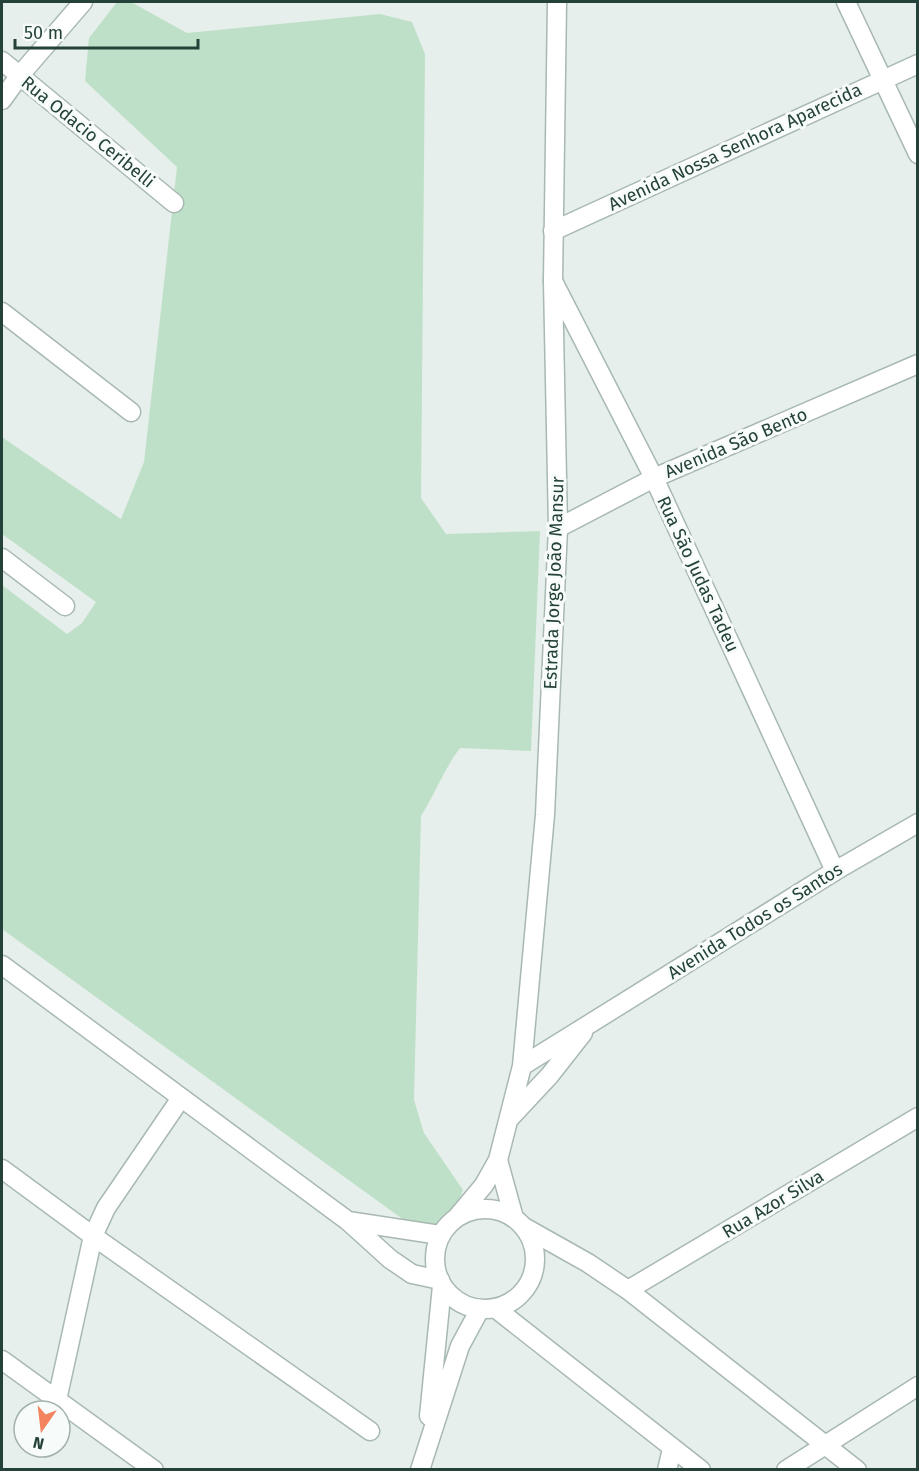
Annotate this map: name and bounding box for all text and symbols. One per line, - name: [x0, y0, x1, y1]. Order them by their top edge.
- scale bar: [15, 12, 198, 50]
- text: 50 m: [24, 22, 63, 44]
- street label: Rua Odacio Ceribelli: [17, 71, 159, 193]
- street label: Avenida Nossa Senhora Aparecida: [605, 79, 865, 215]
- street label: Avenida São Bento: [661, 403, 811, 483]
- street label: Estrada Jorge João Mansur: [539, 476, 569, 690]
- street label: Rua São Judas Tadeu: [652, 493, 744, 655]
- street label: Avenida Todos os Santos: [663, 858, 847, 984]
- street label: Rua Azor Silva: [718, 1165, 828, 1243]
- north arrow: [12, 1399, 72, 1459]
- text: N: [31, 1433, 46, 1454]

